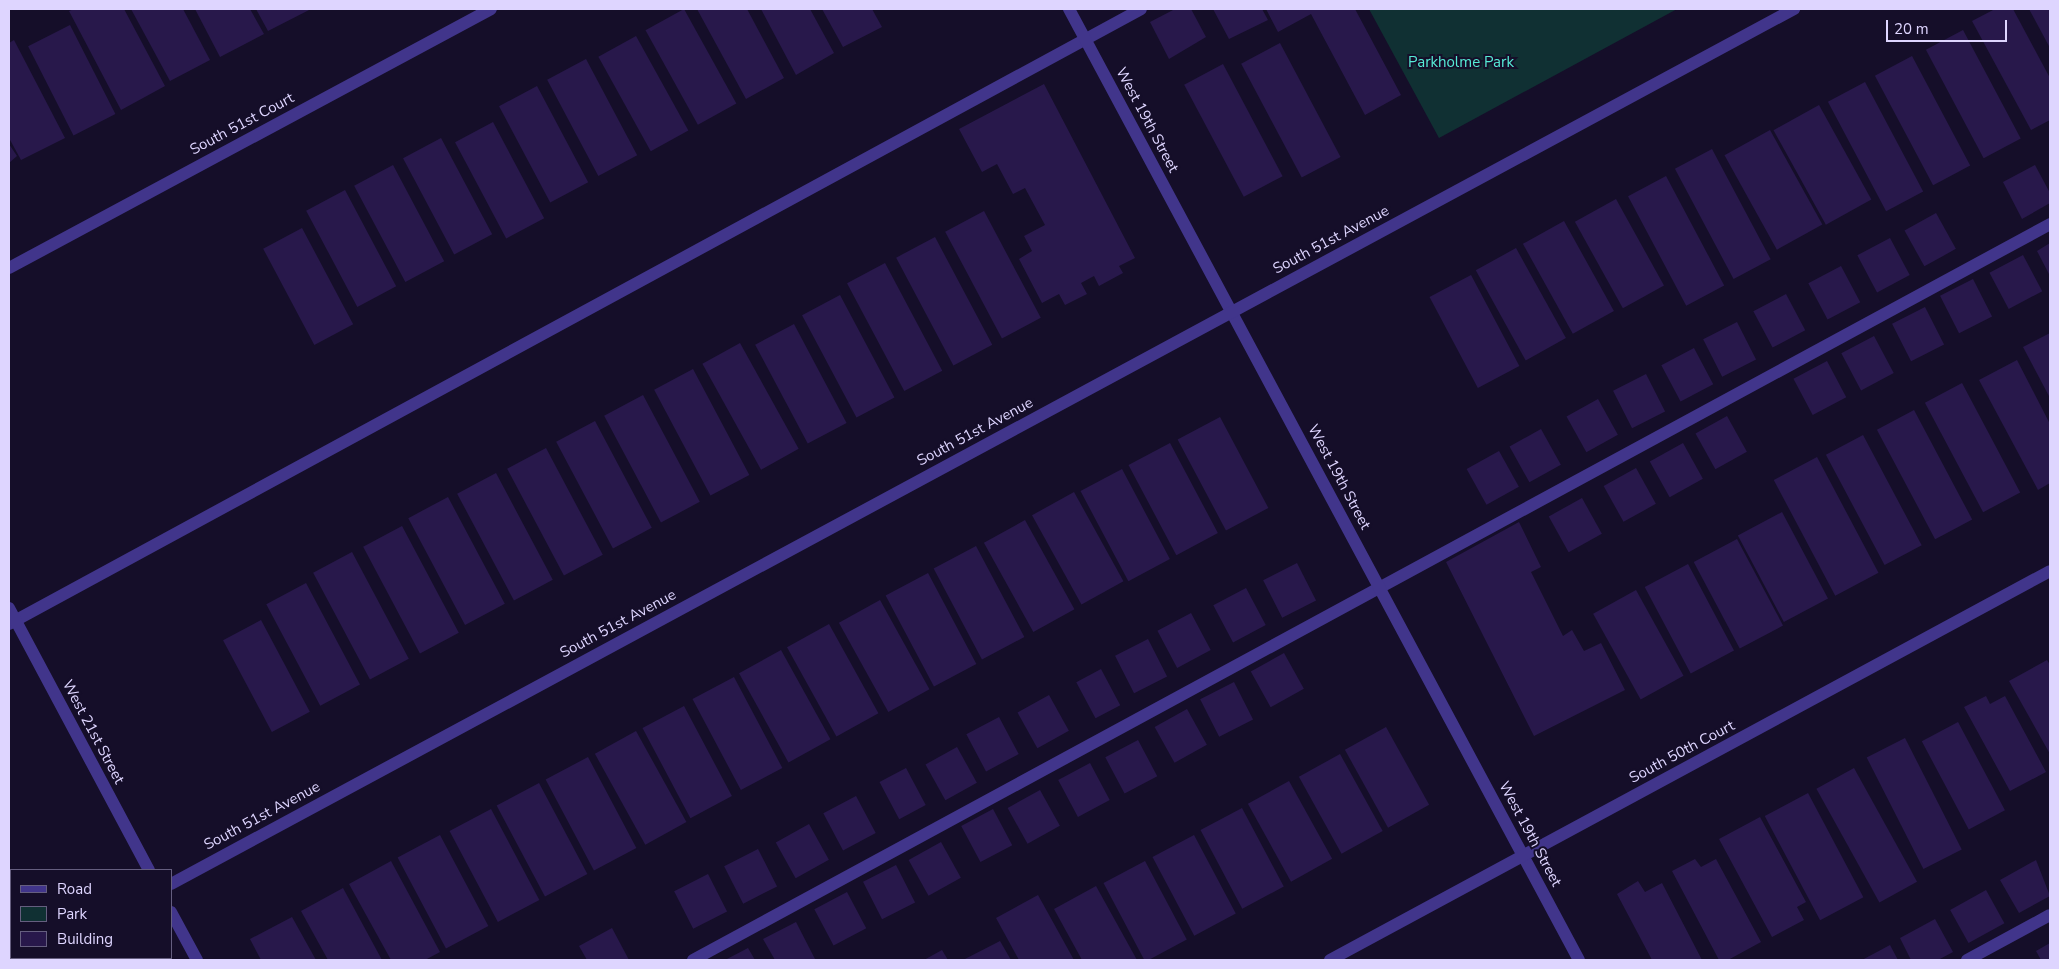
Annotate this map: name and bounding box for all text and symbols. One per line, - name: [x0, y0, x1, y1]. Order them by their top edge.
- scale bar: [1889, 10, 2010, 42]
- text: 20 m: [1894, 19, 1929, 39]
- park label: Parkholme Park: [1408, 54, 1514, 72]
- street label: West 19th Street: [1112, 64, 1182, 176]
- street label: South 51st Court: [187, 89, 297, 159]
- street label: South 51st Avenue: [1270, 202, 1392, 278]
- street label: South 51st Avenue: [914, 394, 1036, 470]
- street label: West 19th Street: [1304, 421, 1374, 533]
- street label: South 51st Avenue: [557, 586, 679, 662]
- street label: West 21st Street: [58, 677, 128, 787]
- street label: South 50th Court: [1626, 717, 1738, 787]
- street label: South 51st Avenue: [201, 778, 323, 854]
- street label: West 19th Street: [1495, 778, 1565, 890]
- legend: [10, 869, 172, 959]
- text: Road: [57, 879, 92, 899]
- text: Park: [57, 904, 87, 924]
- text: Building: [57, 929, 113, 949]

